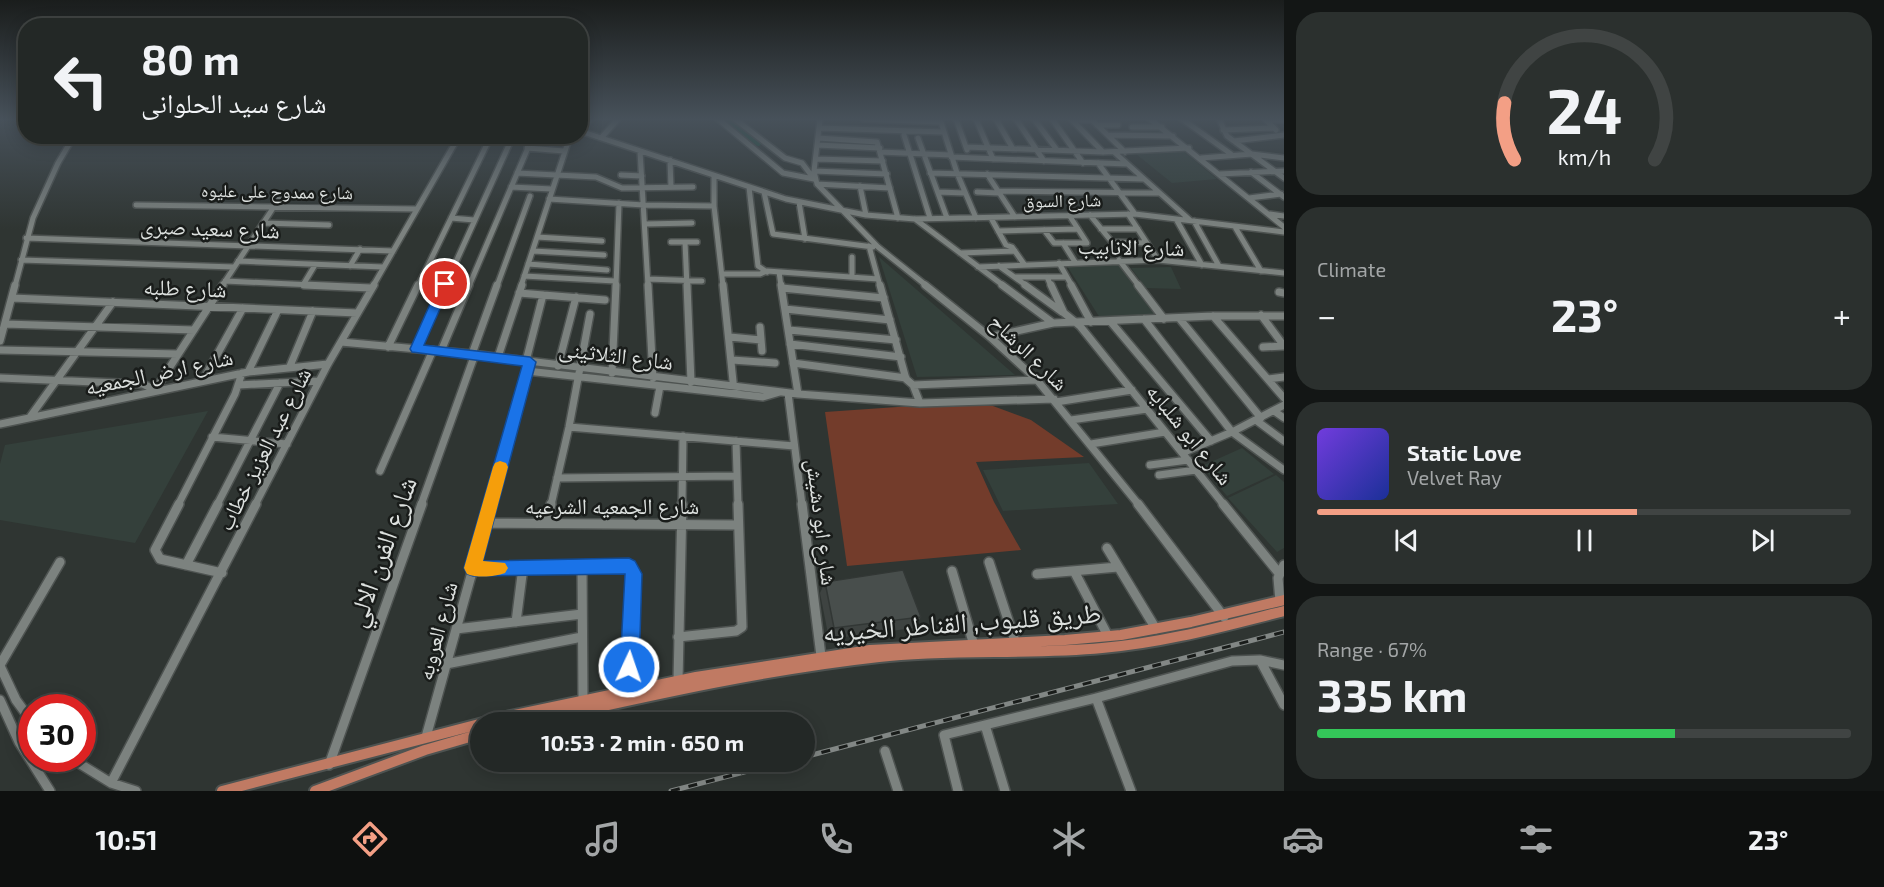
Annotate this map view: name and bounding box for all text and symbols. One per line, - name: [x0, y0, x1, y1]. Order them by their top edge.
- text: 80 m: [141, 33, 240, 83]
- icon: left: [42, 42, 120, 120]
- text: 24: [1546, 73, 1622, 148]
- text: شارع سيد الحلوانى: [141, 86, 326, 118]
- text: km/h: [1557, 145, 1611, 170]
- street label: شارع ممدوح على عليوه: [201, 179, 353, 205]
- street label: شارع السوق: [1023, 188, 1101, 213]
- street label: شارع سعيد صبرى: [140, 212, 280, 244]
- street label: شارع الانابيب: [1077, 232, 1185, 262]
- text: Climate: [1317, 257, 1386, 281]
- pin: [419, 258, 470, 309]
- icon: arrive: [428, 267, 461, 300]
- street label: شارع طلبه: [143, 273, 227, 303]
- text: 23°: [1551, 287, 1618, 341]
- text: −: [1317, 295, 1336, 335]
- text: +: [1833, 295, 1851, 335]
- street label: شارع الرشاح: [983, 307, 1075, 397]
- street label: شارع الثلاثينى: [557, 334, 675, 376]
- street label: شارع ارض الجمعيه: [83, 343, 235, 401]
- street label: شارع عبد العزيز خطاب: [211, 363, 317, 535]
- street label: شارع ابو شلبايه: [1141, 378, 1239, 490]
- text: Static Love: [1407, 439, 1522, 465]
- street label: شارع ابو دشيش: [800, 457, 844, 587]
- text: Velvet Ray: [1407, 465, 1502, 489]
- street label: شارع الفرن الالي: [338, 472, 429, 633]
- street label: شارع الجمعيه الشرعيه: [525, 492, 699, 520]
- icon: previous: [1390, 524, 1423, 557]
- icon: pause: [1568, 524, 1601, 557]
- icon: next: [1746, 524, 1779, 557]
- street label: شارع العروبه: [410, 579, 464, 683]
- street label: طريق قليوب, القناطر الخيريه: [822, 595, 1102, 649]
- position arrow: [597, 635, 661, 699]
- text: Range · 67%: [1317, 637, 1427, 661]
- text: 335 km: [1317, 667, 1467, 721]
- speed limit sign: 30: [18, 694, 96, 772]
- text: 10:53 · 2 min · 650 m: [541, 729, 744, 755]
- icon: directions: [349, 818, 391, 860]
- icon: music: [582, 818, 624, 860]
- icon: phone: [815, 818, 857, 860]
- icon: climate: [1048, 818, 1090, 860]
- icon: car: [1282, 818, 1324, 860]
- icon: filters: [1515, 818, 1557, 860]
- text: 10:51: [96, 823, 158, 855]
- text: 23°: [1748, 823, 1788, 855]

